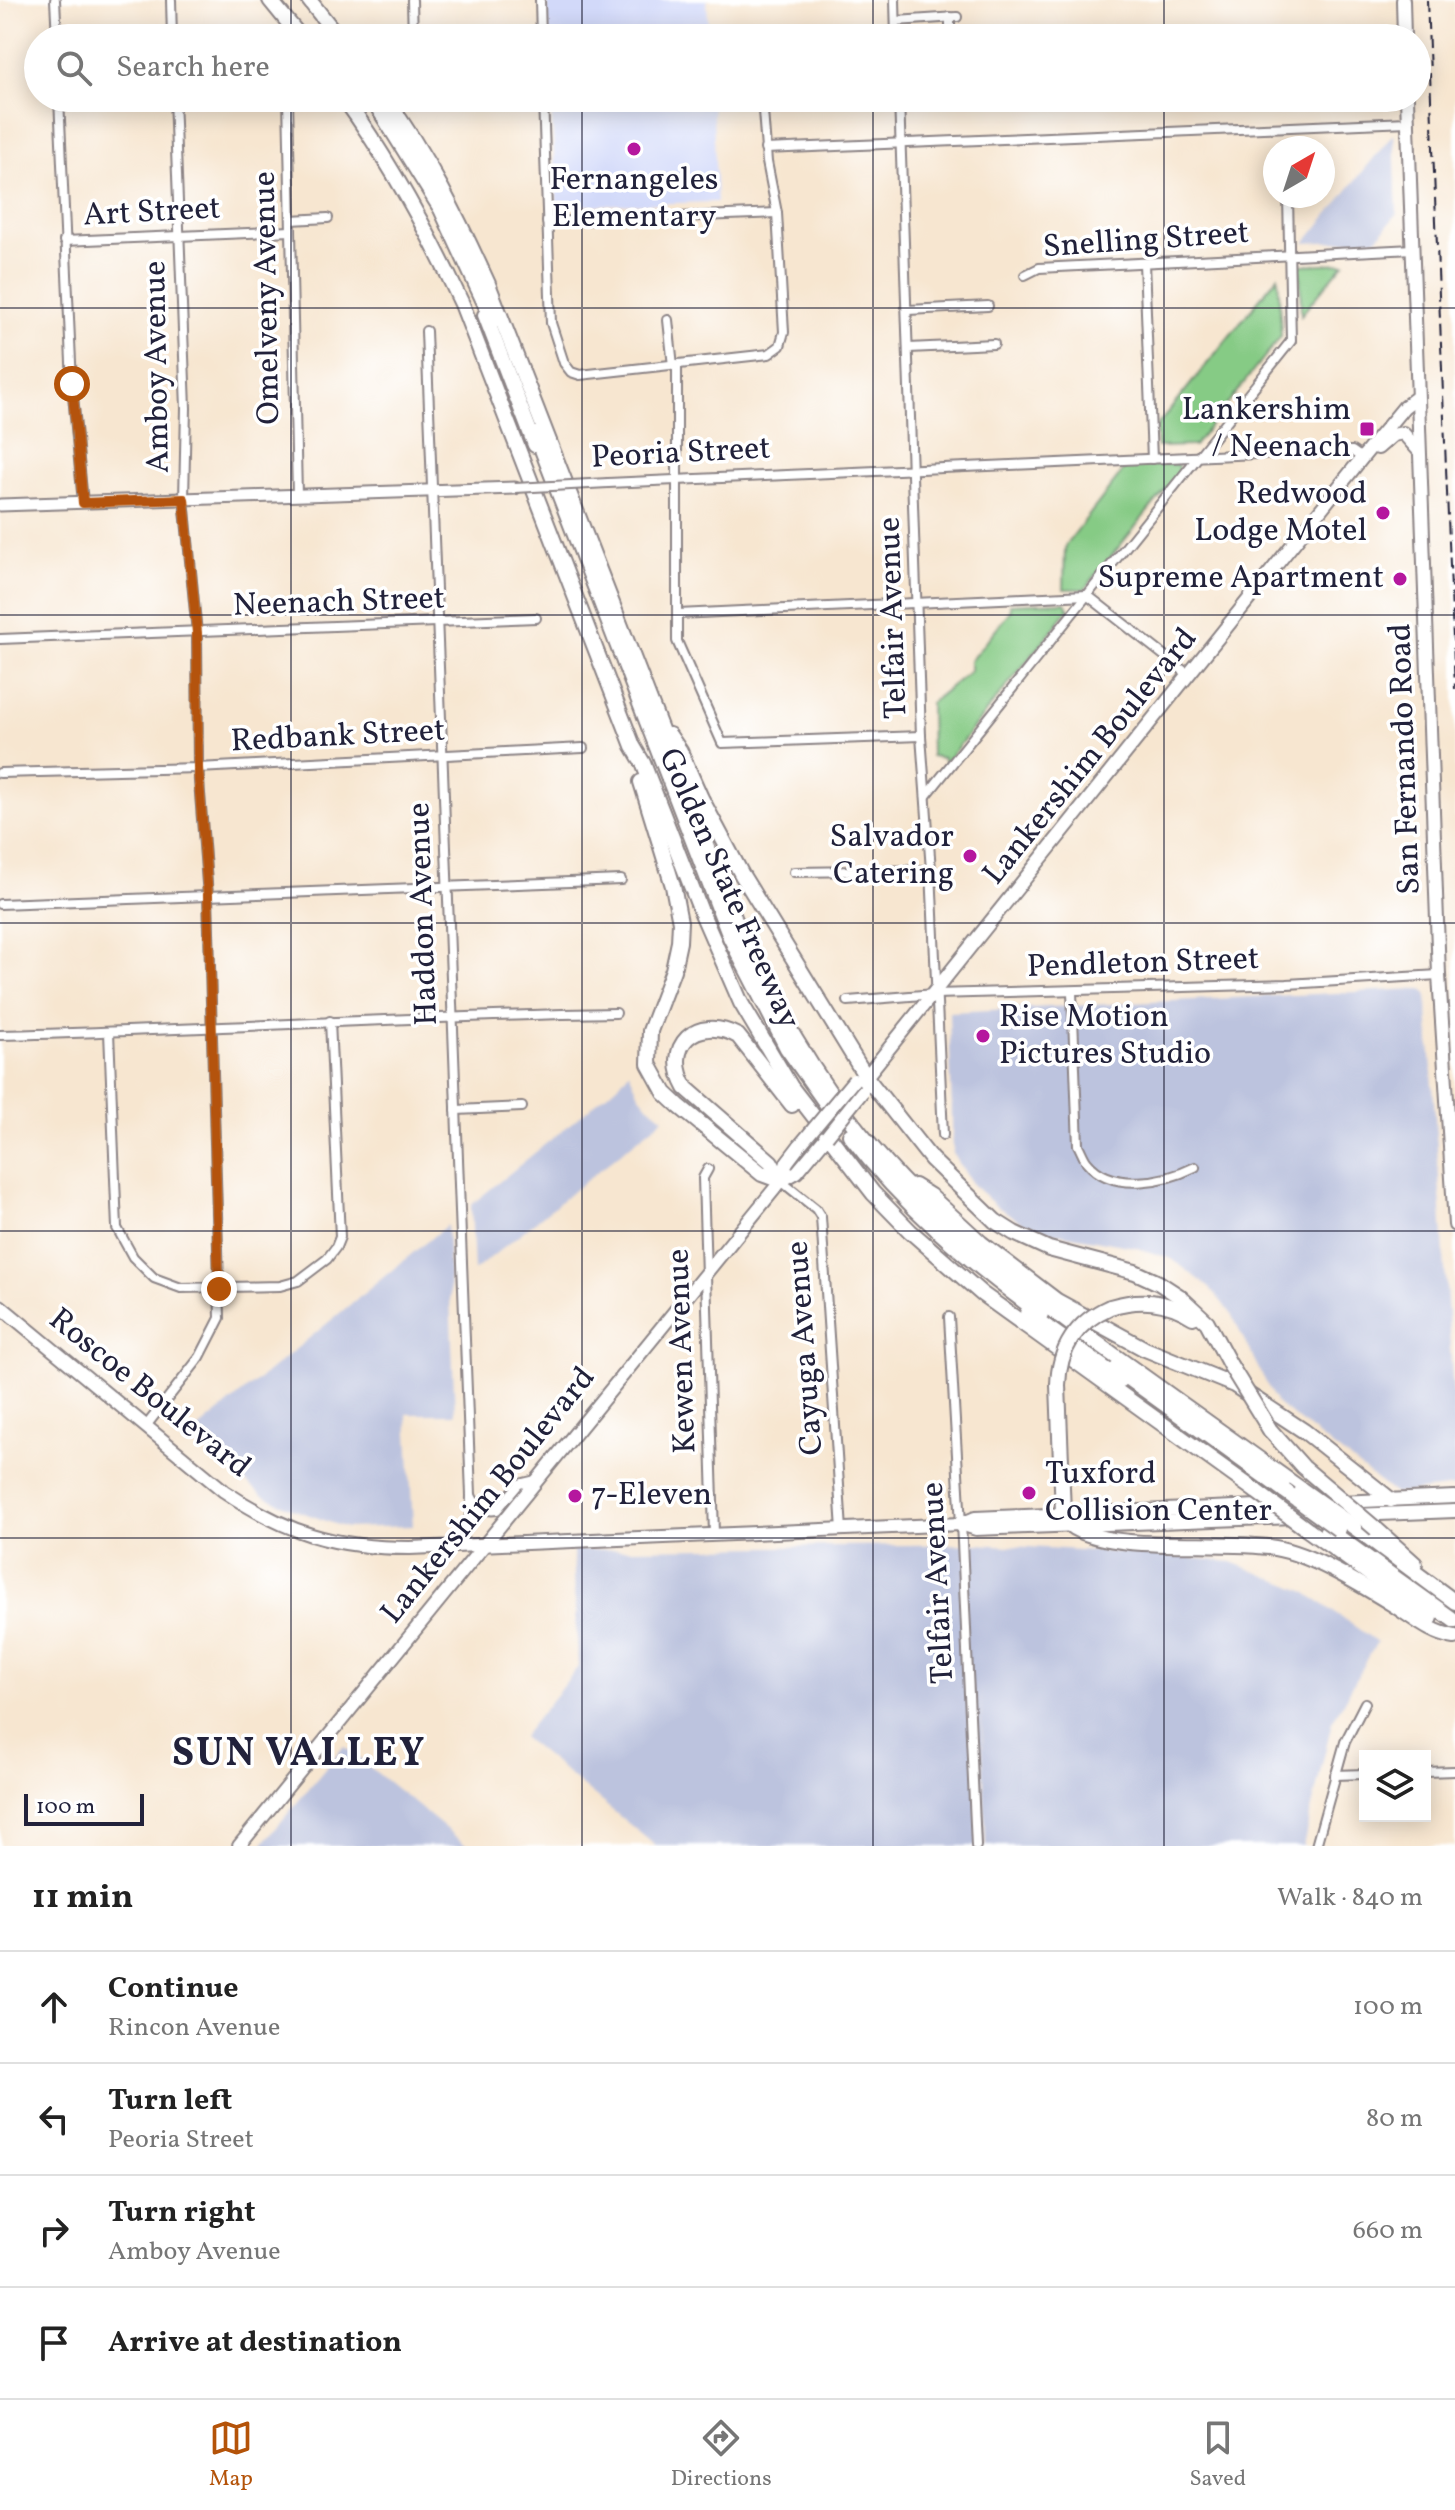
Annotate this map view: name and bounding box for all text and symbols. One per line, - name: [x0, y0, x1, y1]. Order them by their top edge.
- search box: [24, 24, 1431, 112]
- icon: search: [52, 46, 96, 90]
- text: Search here: [116, 47, 270, 89]
- north arrow: [1263, 136, 1335, 208]
- marker: Fernangeles Elementary: [625, 140, 643, 158]
- place label: Fernangeles Elementary: [549, 159, 719, 240]
- street label: Omelveny Avenue: [244, 171, 292, 425]
- street label: Art Street: [82, 187, 222, 239]
- street label: Snelling Street: [1041, 212, 1251, 270]
- street label: Amboy Avenue: [134, 260, 182, 474]
- route start: [54, 366, 90, 402]
- place label: Lankershim / Neenach: [1182, 389, 1351, 470]
- marker: Lankershim / Neenach: [1358, 420, 1376, 438]
- street label: Peoria Street: [590, 427, 772, 481]
- place label: Redwood Lodge Motel: [1194, 473, 1367, 554]
- marker: Redwood Lodge Motel: [1374, 504, 1392, 522]
- street label: Telfair Avenue: [868, 516, 920, 720]
- place label: Supreme Apartment: [1098, 557, 1384, 601]
- marker: Supreme Apartment: [1391, 570, 1409, 588]
- street label: Neenach Street: [232, 577, 446, 629]
- street label: Lankershim Boulevard: [973, 619, 1209, 895]
- street label: San Fernando Road: [1379, 622, 1433, 896]
- street label: Redbank Street: [230, 709, 446, 765]
- street label: Golden State Freeway: [646, 742, 810, 1036]
- street label: Haddon Avenue: [398, 802, 450, 1026]
- place label: Salvador Catering: [830, 816, 954, 897]
- marker: Salvador Catering: [961, 847, 979, 865]
- street label: Pendleton Street: [1026, 938, 1260, 990]
- place label: Rise Motion Pictures Studio: [999, 996, 1211, 1077]
- marker: Rise Motion Pictures Studio: [974, 1027, 992, 1045]
- street label: Cayuga Avenue: [777, 1239, 835, 1457]
- street label: Kewen Avenue: [657, 1248, 709, 1454]
- route end: [201, 1271, 237, 1307]
- street label: Roscoe Boulevard: [39, 1299, 259, 1489]
- street label: Lankershim Boulevard: [371, 1358, 607, 1634]
- place label: Tuxford Collision Center: [1045, 1453, 1272, 1534]
- place label: 7-Eleven: [591, 1474, 712, 1518]
- street label: Telfair Avenue: [912, 1481, 966, 1685]
- marker: Tuxford Collision Center: [1020, 1484, 1038, 1502]
- marker: 7-Eleven: [566, 1487, 584, 1505]
- district label: SUN VALLEY: [172, 1727, 426, 1783]
- map controls: [1359, 1750, 1431, 1822]
- button: layers: [1359, 1750, 1431, 1822]
- scale bar: [24, 1790, 144, 1826]
- text: 100 m: [36, 1792, 95, 1823]
- text: 11 min: [32, 1875, 133, 1922]
- text: Walk · 840 m: [1277, 1880, 1423, 1916]
- text: Continue: [108, 1968, 239, 2010]
- icon: ahead: [32, 1985, 76, 2029]
- text: 100 m: [1353, 1989, 1423, 2025]
- text: Rincon Avenue: [108, 2010, 280, 2046]
- text: Turn left: [108, 2080, 232, 2122]
- icon: left: [32, 2097, 76, 2141]
- text: 80 m: [1366, 2101, 1423, 2137]
- text: Peoria Street: [108, 2122, 254, 2158]
- text: Turn right: [108, 2192, 256, 2234]
- icon: right: [32, 2209, 76, 2253]
- text: 660 m: [1353, 2213, 1423, 2249]
- text: Amboy Avenue: [108, 2234, 281, 2270]
- icon: arrive: [32, 2321, 76, 2365]
- text: Arrive at destination: [108, 2322, 402, 2364]
- tab: Map: [209, 2416, 253, 2495]
- tab: Directions: [671, 2416, 772, 2495]
- tab: Saved: [1189, 2416, 1246, 2495]

